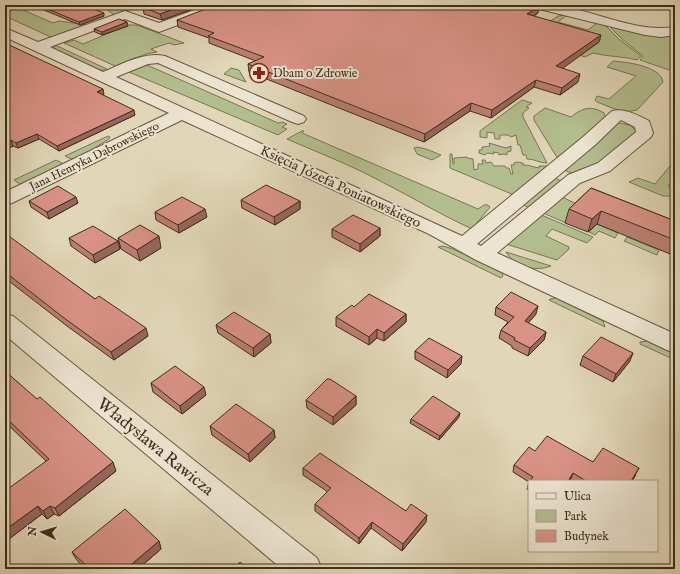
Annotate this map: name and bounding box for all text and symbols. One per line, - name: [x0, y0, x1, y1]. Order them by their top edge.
- pharmacy icon: Dbam o Zdrowie: [248, 62, 270, 84]
- place label: Dbam o Zdrowie: [273, 66, 358, 81]
- street label: Jana Henryka Dąbrowskiego: [25, 118, 162, 196]
- street label: Księcia Józefa Poniatowskiego: [257, 142, 424, 232]
- street label: Władysława Rawicza: [92, 394, 218, 501]
- legend: [528, 480, 658, 552]
- text: Ulica: [564, 489, 592, 504]
- text: Park: [564, 509, 587, 524]
- north arrow: [22, 512, 62, 552]
- text: N: [26, 525, 40, 538]
- text: Budynek: [564, 529, 609, 544]

